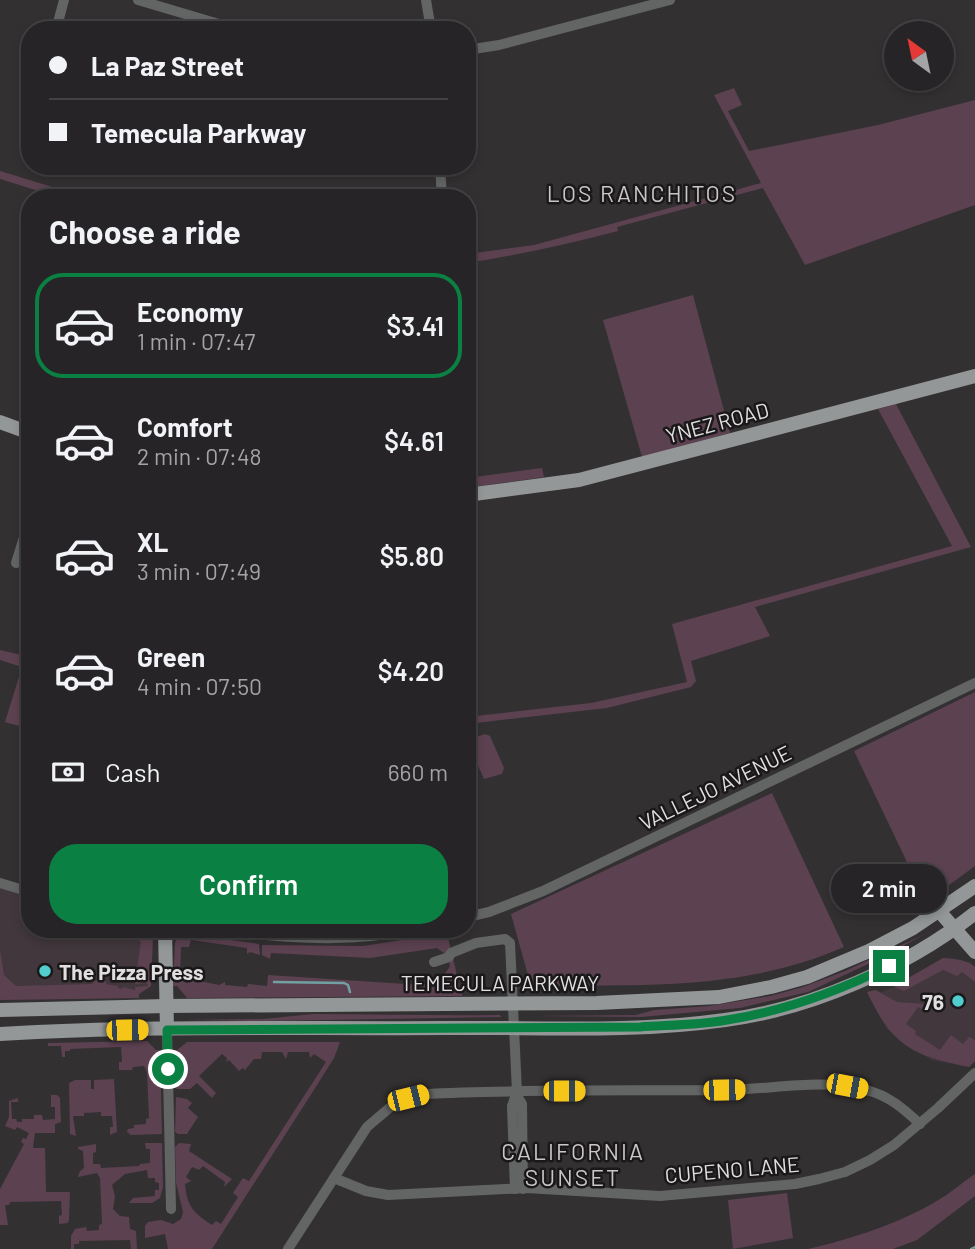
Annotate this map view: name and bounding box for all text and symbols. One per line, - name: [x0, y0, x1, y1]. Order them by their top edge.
- north arrow: [884, 21, 954, 91]
- map controls: [884, 21, 954, 91]
- text: La Paz Street: [91, 50, 244, 81]
- text: Temecula Parkway: [91, 117, 306, 148]
- district label: LOS RANCHITOS: [547, 179, 737, 207]
- text: Choose a ride: [49, 212, 241, 250]
- icon: car: [53, 294, 116, 357]
- text: Economy: [137, 296, 243, 327]
- text: $3.41: [386, 310, 444, 341]
- text: 1 min · 07:47: [137, 327, 256, 355]
- street label: YNEZ ROAD: [663, 396, 771, 448]
- icon: car: [53, 409, 116, 472]
- text: Comfort: [137, 411, 233, 442]
- text: $4.61: [384, 425, 444, 456]
- text: 2 min · 07:48: [137, 442, 262, 470]
- icon: car: [53, 524, 116, 587]
- text: XL: [137, 526, 168, 557]
- text: $5.80: [380, 540, 444, 571]
- text: 3 min · 07:49: [137, 557, 261, 585]
- icon: car: [53, 639, 116, 702]
- text: Green: [137, 641, 205, 672]
- text: $4.20: [378, 655, 444, 686]
- text: 4 min · 07:50: [137, 672, 262, 700]
- street label: VALLEJO AVENUE: [635, 739, 795, 835]
- icon: cash: [49, 753, 87, 791]
- text: Cash: [105, 756, 160, 787]
- text: 660 m: [388, 758, 448, 786]
- button: Confirm: [49, 844, 448, 924]
- callout: 2 min: [831, 864, 947, 914]
- text: 2 min: [862, 874, 916, 902]
- route end: [873, 950, 905, 982]
- place label: The Pizza Press: [59, 959, 203, 984]
- marker: The Pizza Press: [37, 963, 53, 979]
- street label: TEMECULA PARKWAY: [401, 970, 599, 995]
- place label: 76: [922, 989, 944, 1014]
- marker: 76: [950, 993, 966, 1009]
- car: [106, 1019, 149, 1041]
- route start: [152, 1053, 184, 1085]
- car: [825, 1072, 870, 1100]
- car: [703, 1079, 746, 1101]
- car: [544, 1081, 586, 1102]
- car: [386, 1083, 431, 1113]
- district label: CALIFORNIA SUNSET: [501, 1137, 645, 1191]
- street label: CUPENO LANE: [664, 1151, 800, 1187]

